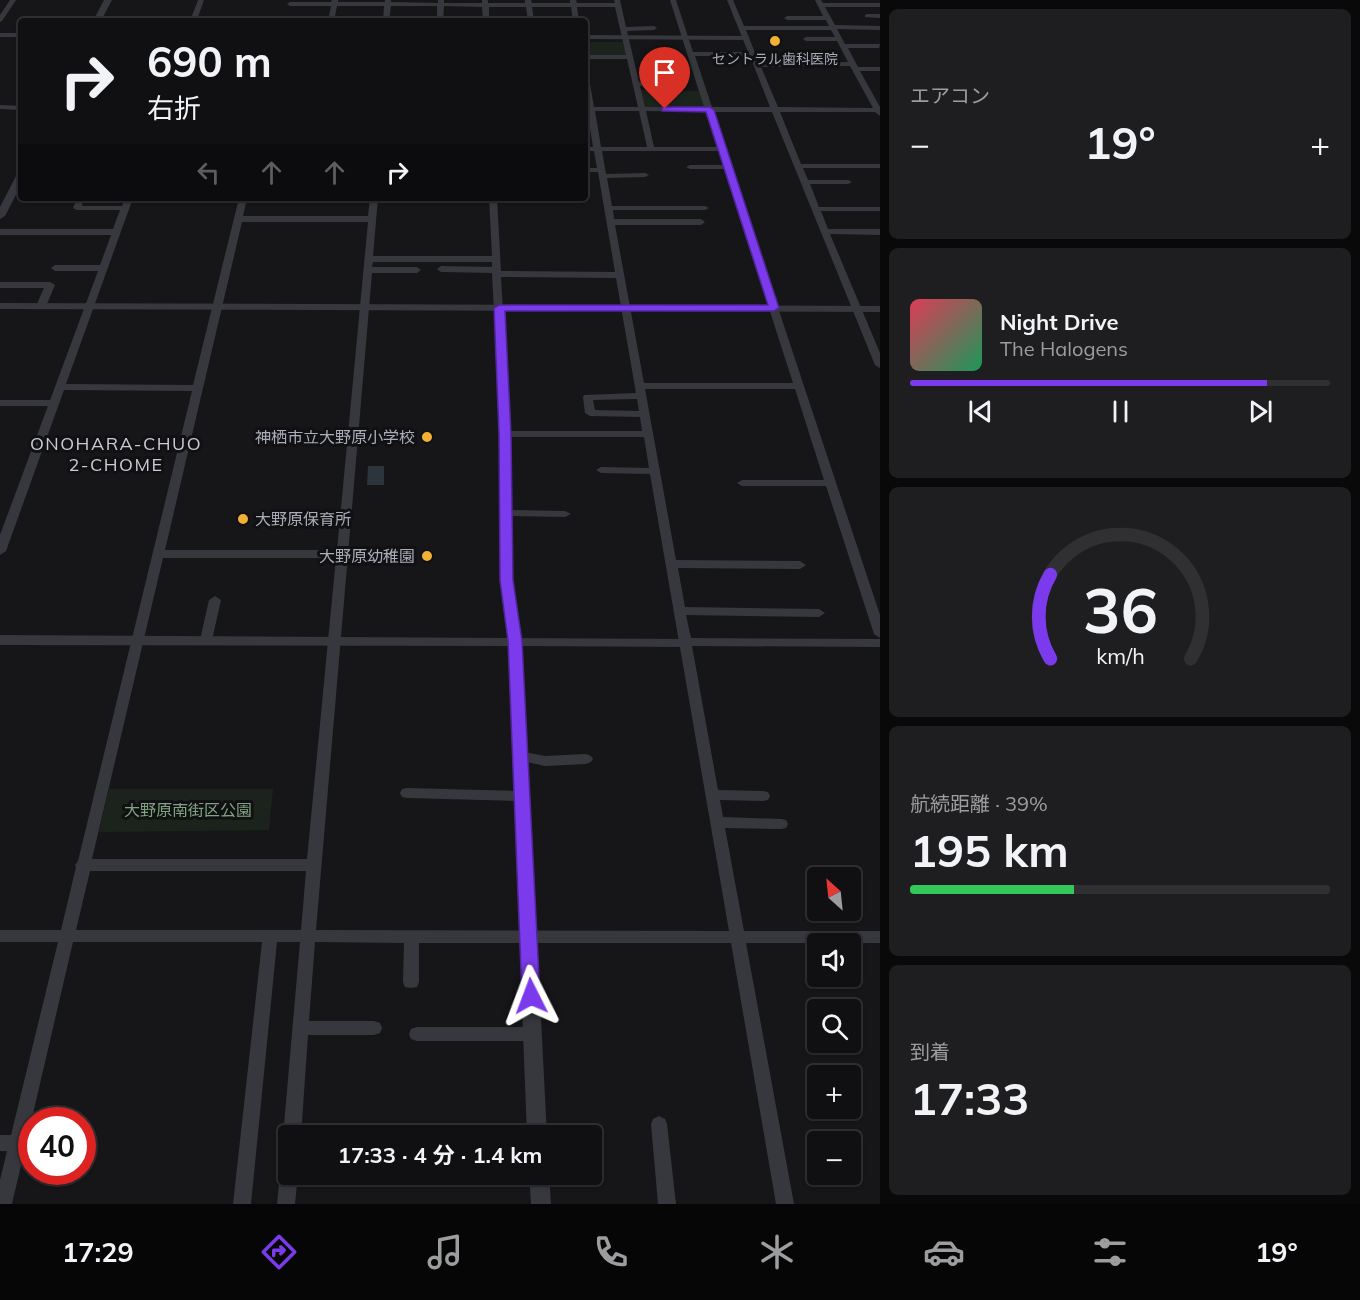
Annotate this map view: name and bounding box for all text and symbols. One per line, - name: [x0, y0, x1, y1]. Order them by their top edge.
- marker: セントラル歯科医院: [768, 34, 782, 48]
- text: 690 m: [147, 35, 272, 88]
- icon: right: [48, 42, 126, 120]
- pin: [639, 47, 690, 109]
- place label: セントラル歯科医院: [712, 50, 838, 68]
- icon: arrive: [648, 56, 681, 89]
- text: エアコン: [910, 83, 990, 108]
- text: 右折: [147, 91, 201, 125]
- text: 19°: [1084, 114, 1156, 170]
- text: −: [910, 123, 930, 164]
- text: +: [1310, 123, 1330, 164]
- icon: left: [192, 156, 225, 189]
- icon: ahead: [255, 156, 288, 189]
- icon: ahead: [318, 156, 351, 189]
- icon: right: [381, 156, 414, 189]
- text: Night Drive: [1000, 308, 1119, 336]
- text: The Halogens: [1000, 336, 1128, 361]
- icon: previous: [964, 395, 997, 428]
- icon: pause: [1104, 395, 1137, 428]
- icon: next: [1244, 395, 1277, 428]
- place label: 神栖市立大野原小学校: [255, 427, 415, 447]
- marker: 神栖市立大野原小学校: [420, 430, 434, 444]
- district label: ONOHARA-CHUO 2-CHOME: [30, 432, 202, 476]
- place label: 大野原保育所: [255, 509, 351, 529]
- marker: 大野原保育所: [236, 512, 250, 526]
- place label: 大野原幼稚園: [319, 546, 415, 566]
- marker: 大野原幼稚園: [420, 549, 434, 563]
- text: 36: [1083, 570, 1157, 649]
- text: km/h: [1096, 642, 1144, 669]
- text: 航続距離 · 39%: [910, 791, 1048, 816]
- park label: 大野原南街区公園: [124, 800, 252, 820]
- text: 195 km: [910, 822, 1069, 878]
- north arrow: [807, 867, 861, 921]
- map controls: [807, 867, 861, 1185]
- button: sound: [807, 933, 861, 987]
- position arrow: [499, 964, 563, 1028]
- button: search: [807, 999, 861, 1053]
- text: 到着: [910, 1039, 950, 1064]
- button: +: [807, 1065, 861, 1119]
- text: 17:33: [910, 1070, 1029, 1126]
- speed limit sign: 40: [18, 1107, 96, 1185]
- button: −: [807, 1131, 861, 1185]
- text: 17:33 · 4 分 · 1.4 km: [338, 1141, 542, 1169]
- icon: directions: [258, 1231, 300, 1273]
- icon: music: [424, 1231, 466, 1273]
- icon: phone: [590, 1231, 632, 1273]
- icon: climate: [756, 1231, 798, 1273]
- icon: car: [923, 1231, 965, 1273]
- icon: filters: [1089, 1231, 1131, 1273]
- text: 17:29: [62, 1235, 134, 1269]
- text: 19°: [1255, 1235, 1298, 1269]

